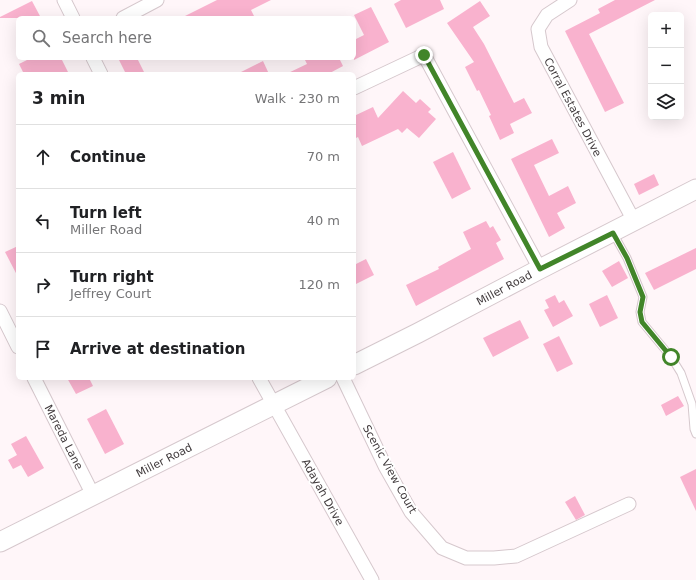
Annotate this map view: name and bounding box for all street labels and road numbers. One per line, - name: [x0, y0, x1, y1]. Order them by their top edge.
- street label: Corral Estates Drive: [541, 56, 604, 159]
- street label: Miller Road: [474, 268, 534, 309]
- street label: Mareda Lane: [42, 403, 86, 472]
- street label: Scenic View Court: [360, 423, 420, 516]
- street label: Miller Road: [134, 441, 194, 480]
- street label: Adayah Drive: [299, 457, 346, 528]

